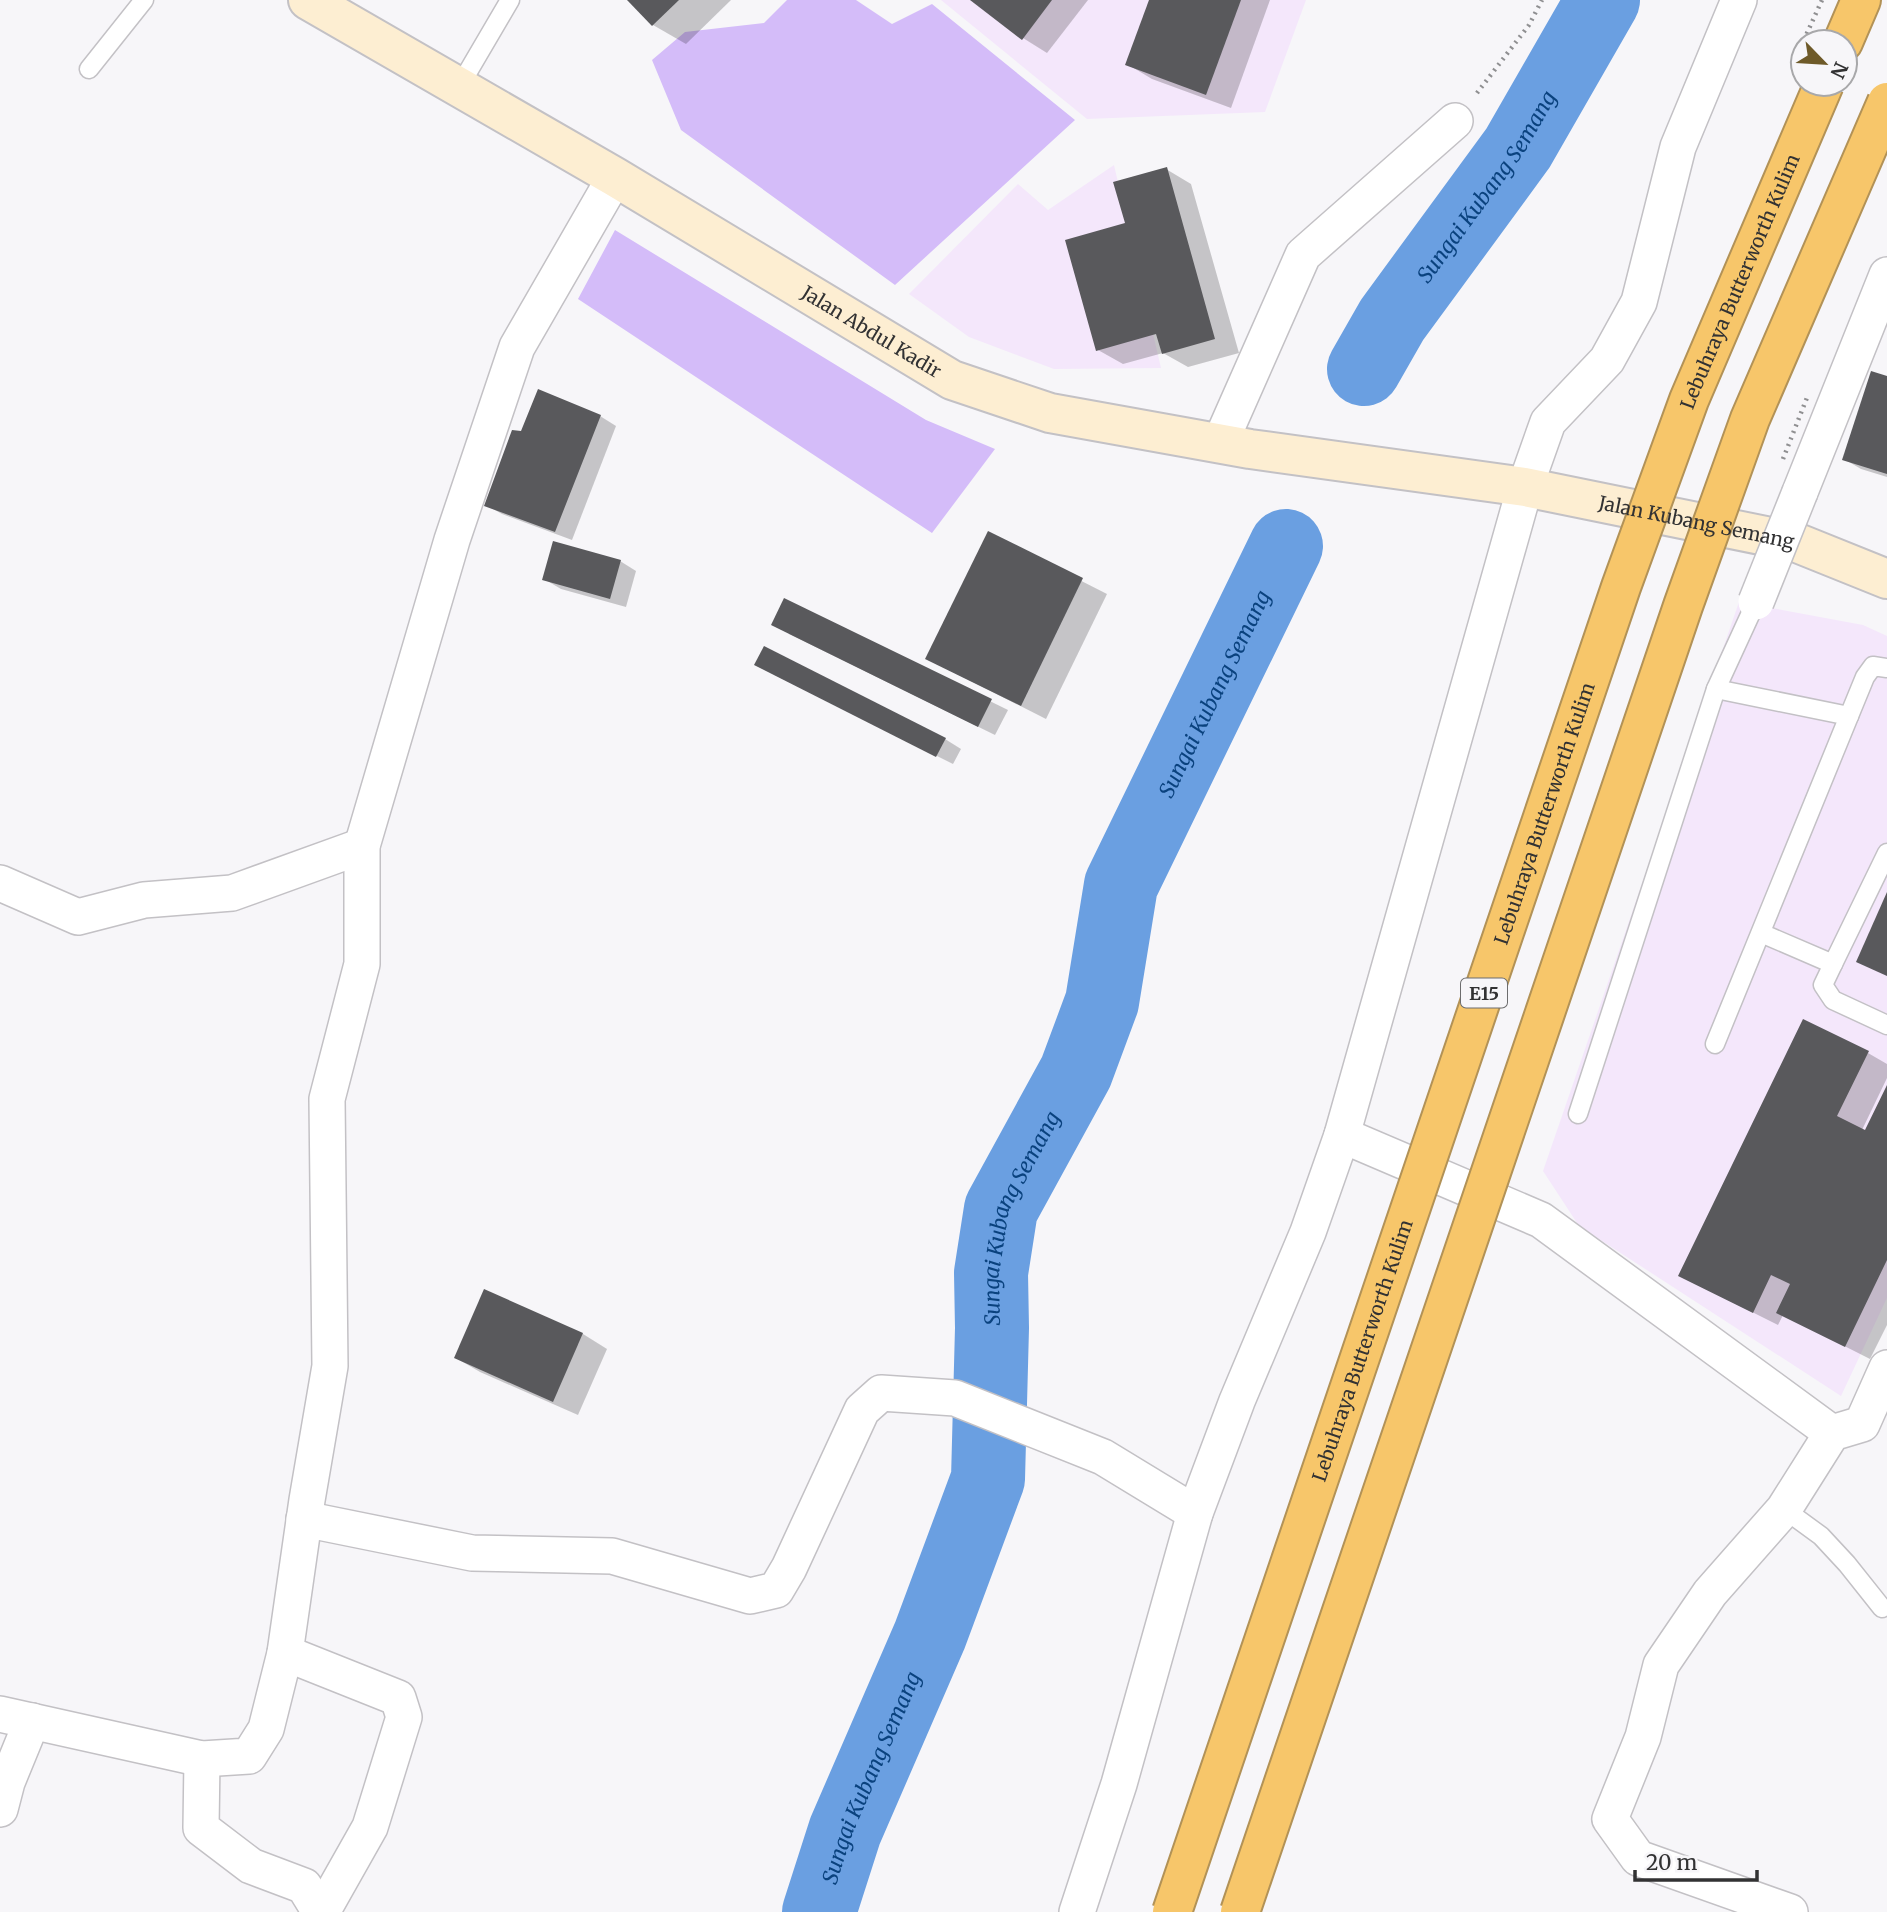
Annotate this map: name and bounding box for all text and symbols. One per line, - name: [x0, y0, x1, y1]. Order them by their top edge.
- north arrow: [1789, 28, 1859, 98]
- text: N: [1825, 58, 1853, 82]
- water label: Sungai Kubang Semang: [1411, 86, 1562, 288]
- street label: Lebuhraya Butterworth Kulim: [1675, 150, 1805, 412]
- street label: Jalan Abdul Kadir: [797, 280, 946, 383]
- street label: Jalan Kubang Semang: [1595, 490, 1797, 554]
- water label: Sungai Kubang Semang: [1152, 586, 1276, 802]
- street label: Lebuhraya Butterworth Kulim: [1489, 679, 1600, 948]
- road number: E15: [1461, 978, 1507, 1008]
- water label: Sungai Kubang Semang: [977, 1106, 1066, 1326]
- street label: Lebuhraya Butterworth Kulim: [1307, 1216, 1418, 1485]
- water label: Sungai Kubang Semang: [815, 1667, 926, 1887]
- scale bar: [1635, 1839, 1758, 1883]
- text: 20 m: [1646, 1849, 1698, 1876]

